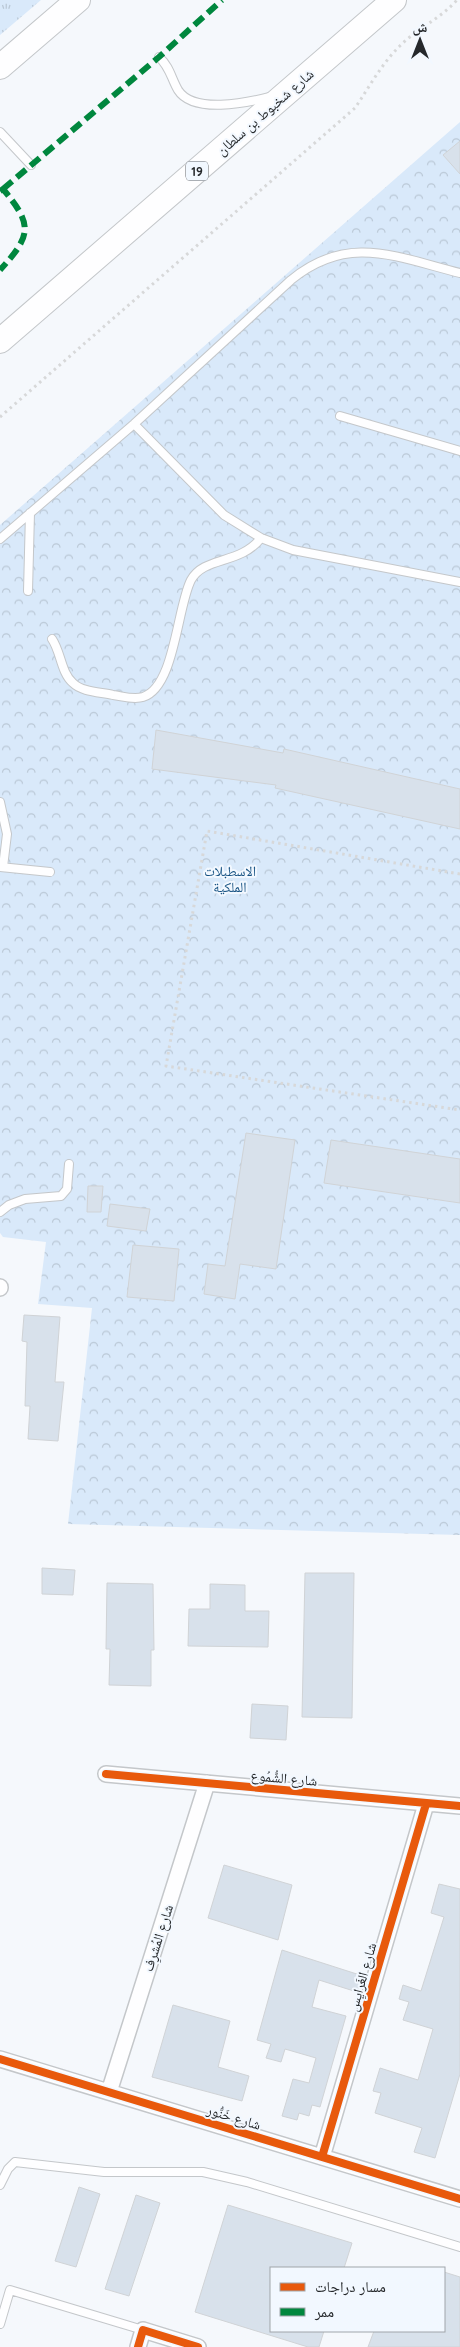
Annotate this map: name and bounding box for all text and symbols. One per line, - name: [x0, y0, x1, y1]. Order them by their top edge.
- north arrow: [395, 15, 445, 65]
- text: ش: [413, 18, 428, 36]
- street label: شارع شخبوط بن سلطان: [213, 65, 318, 160]
- road number: 19: [186, 162, 208, 180]
- park label: الاسطبلات الملكية: [204, 862, 256, 896]
- street label: شارع الشُّمُوع: [250, 1766, 318, 1791]
- street label: شارع المُشرِف: [139, 1902, 179, 1974]
- street label: شارع الغَرايِس: [344, 1941, 382, 2014]
- street label: شارع خَنُّور: [204, 2100, 263, 2135]
- legend: [270, 2267, 445, 2332]
- text: مسار دراجات: [315, 2277, 386, 2296]
- text: ممر: [314, 2302, 334, 2321]

